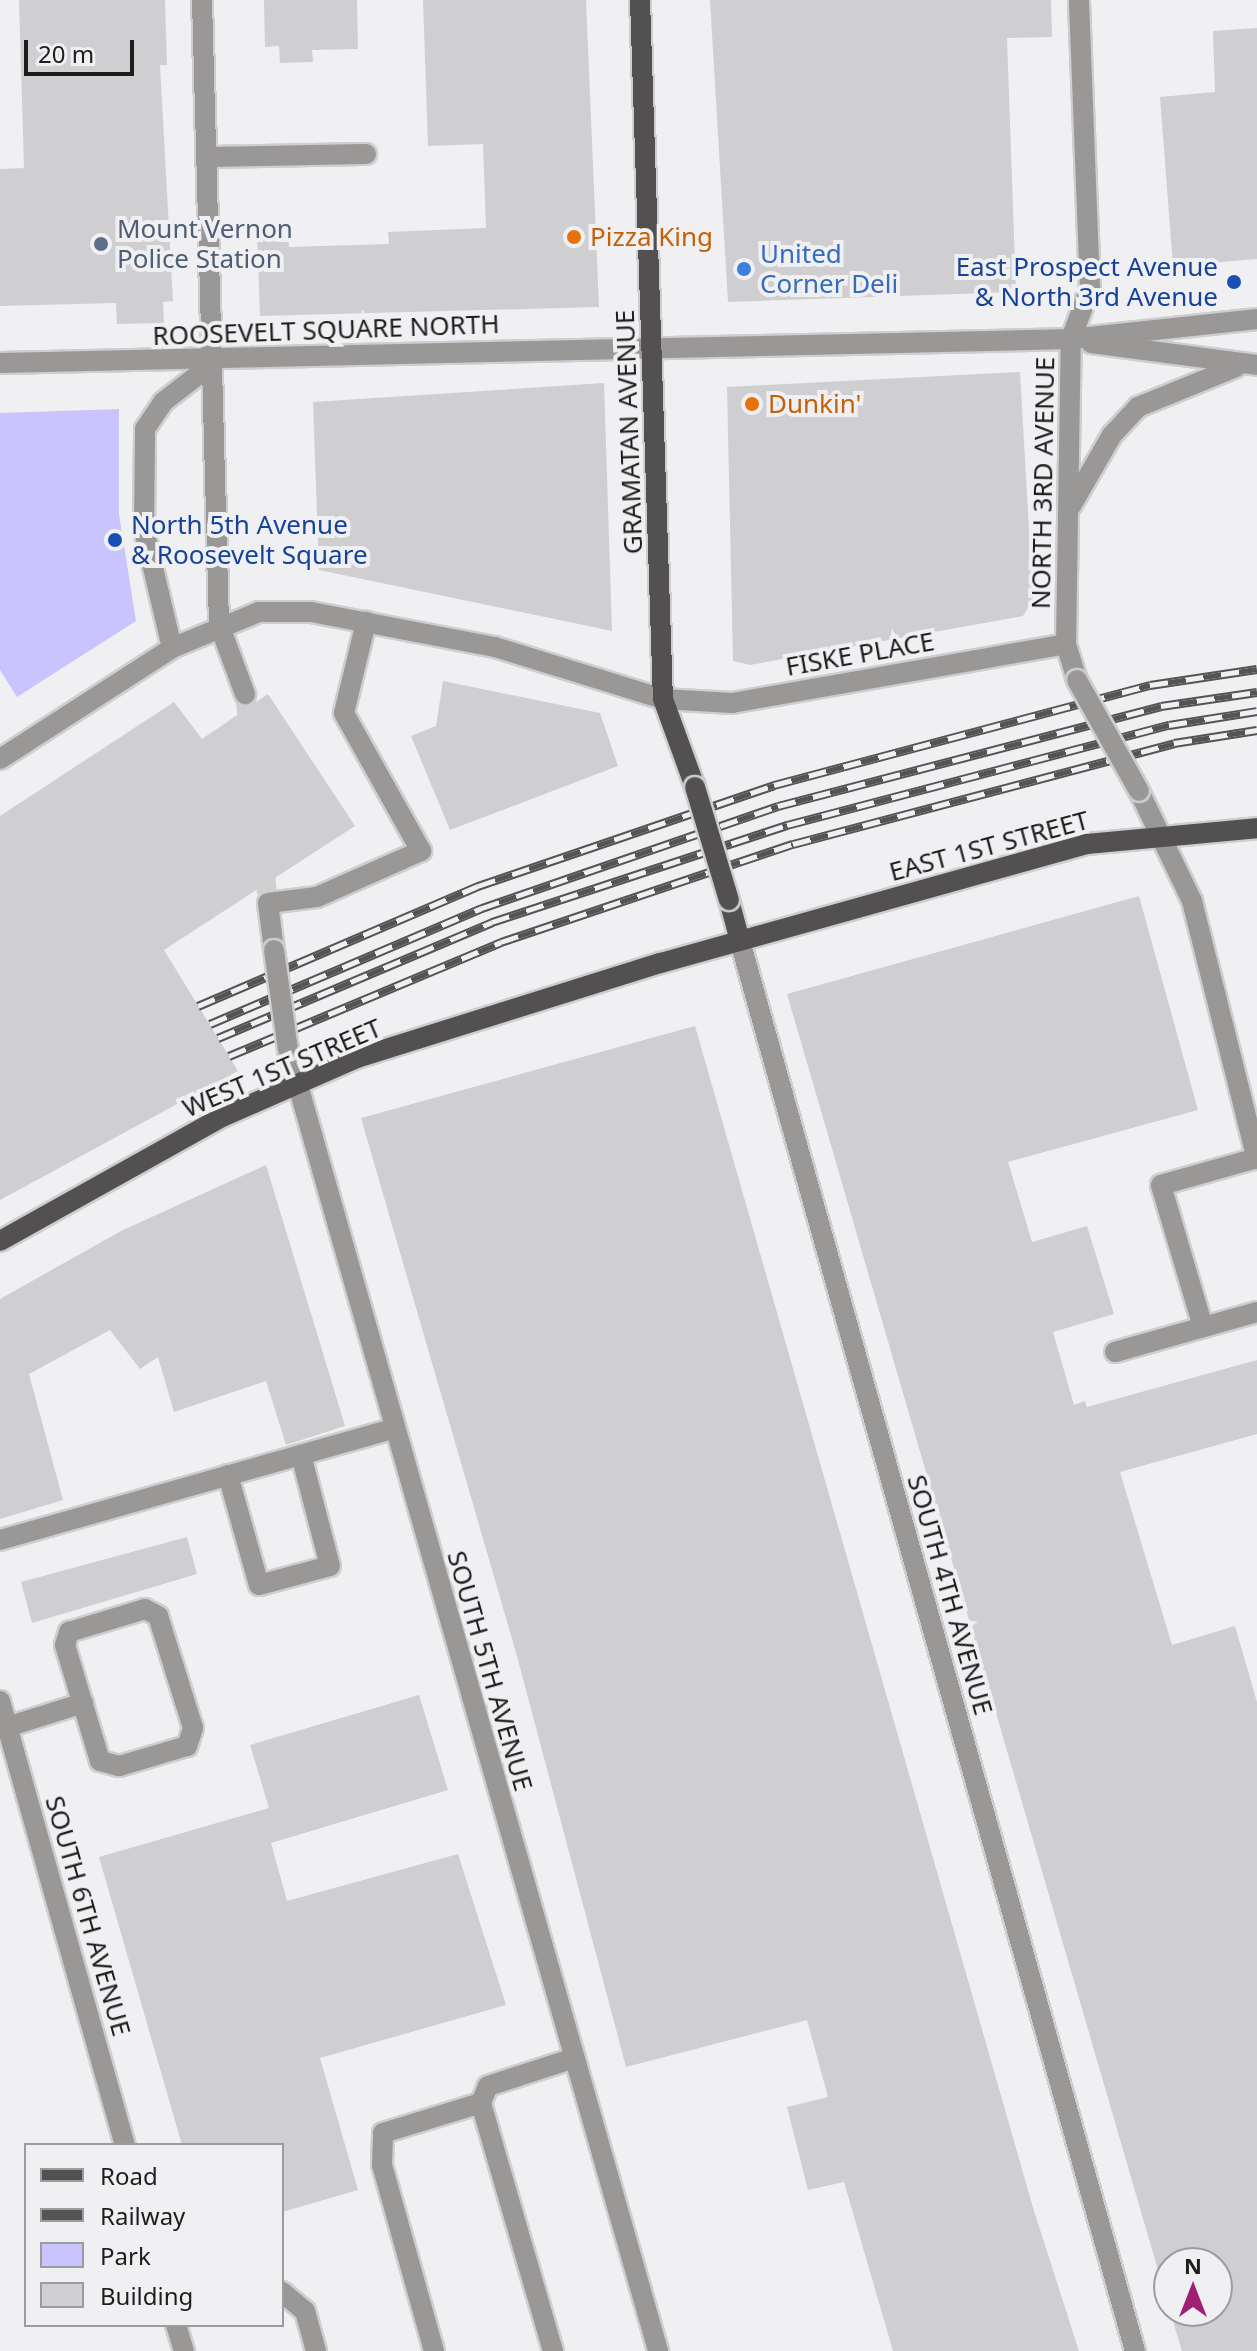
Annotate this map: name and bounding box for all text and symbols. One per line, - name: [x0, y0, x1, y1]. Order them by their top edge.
- scale bar: [28, 24, 138, 74]
- text: 20 m: [38, 37, 94, 70]
- place label: Mount Vernon Police Station: [117, 213, 293, 274]
- place label: Pizza King: [590, 221, 713, 253]
- marker: Pizza King: [565, 228, 583, 246]
- marker: Mount Vernon Police Station: [92, 235, 110, 253]
- place label: United Corner Deli: [760, 238, 898, 300]
- place label: East Prospect Avenue & North 3rd Avenue: [956, 251, 1218, 312]
- marker: United Corner Deli: [735, 260, 753, 278]
- marker: East Prospect Avenue & North 3rd Avenue: [1225, 273, 1243, 291]
- street label: ROOSEVELT SQUARE NORTH: [152, 308, 500, 352]
- street label: GRAMATAN AVENUE: [609, 309, 649, 555]
- street label: NORTH 3RD AVENUE: [1025, 357, 1061, 609]
- place label: Dunkin': [768, 388, 861, 420]
- marker: Dunkin': [743, 395, 761, 413]
- place label: North 5th Avenue & Roosevelt Square: [131, 509, 368, 570]
- marker: North 5th Avenue & Roosevelt Square: [106, 531, 124, 549]
- street label: FISKE PLACE: [783, 626, 937, 682]
- street label: EAST 1ST STREET: [886, 804, 1092, 888]
- street label: WEST 1ST STREET: [178, 1012, 386, 1124]
- street label: SOUTH 4TH AVENUE: [901, 1471, 999, 1719]
- street label: SOUTH 5TH AVENUE: [441, 1547, 539, 1795]
- street label: SOUTH 6TH AVENUE: [39, 1792, 137, 2040]
- legend: [24, 2143, 284, 2327]
- text: Road: [100, 2159, 158, 2192]
- text: Railway: [100, 2199, 185, 2232]
- text: Park: [100, 2239, 151, 2272]
- north arrow: [1153, 2247, 1233, 2327]
- text: N: [1184, 2250, 1202, 2280]
- text: Building: [100, 2279, 193, 2312]

